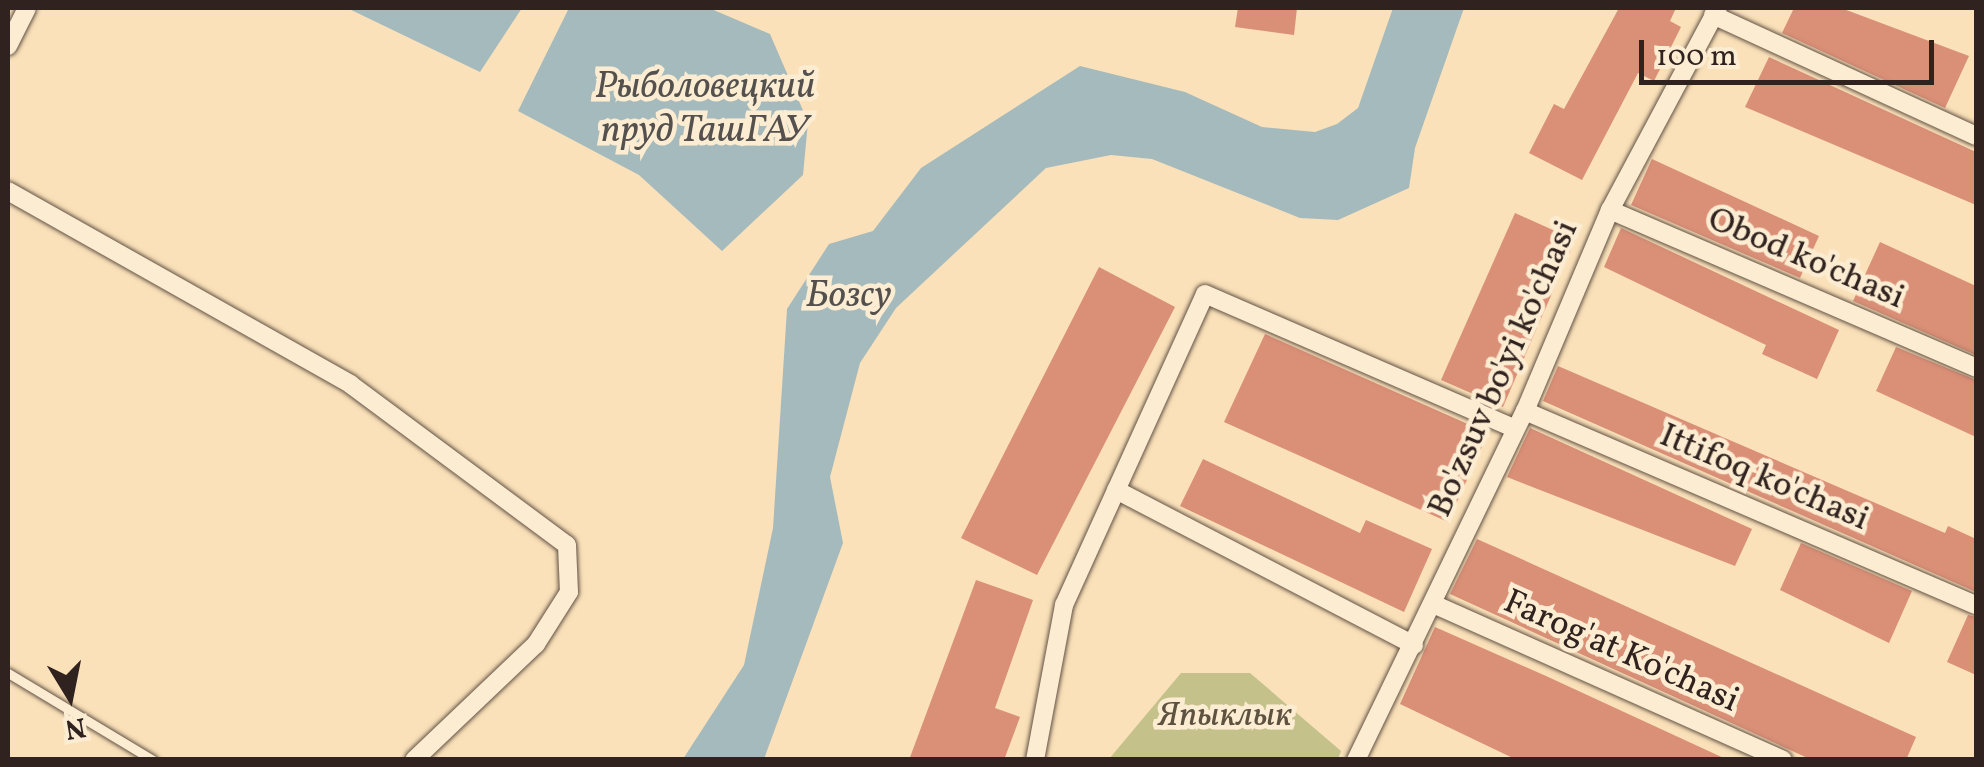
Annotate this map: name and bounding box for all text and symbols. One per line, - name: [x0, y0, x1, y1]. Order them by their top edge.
- scale bar: [1644, 20, 1939, 82]
- text: 100 m: [1656, 36, 1737, 78]
- water label: Рыболовецкий пруд ТашГАУ: [595, 65, 815, 154]
- street label: Obod ko'chasi: [1701, 199, 1911, 319]
- street label: Bo'zsuv bo'yi ko'chasi: [1419, 214, 1589, 524]
- water label: Бозсу: [806, 274, 892, 320]
- street label: Ittifoq ko'chasi: [1653, 415, 1875, 541]
- street label: Farog'at Ko'chasi: [1497, 581, 1745, 723]
- north arrow: [20, 647, 120, 747]
- park label: Япыклык: [1158, 695, 1292, 737]
- text: N: [62, 706, 89, 748]

